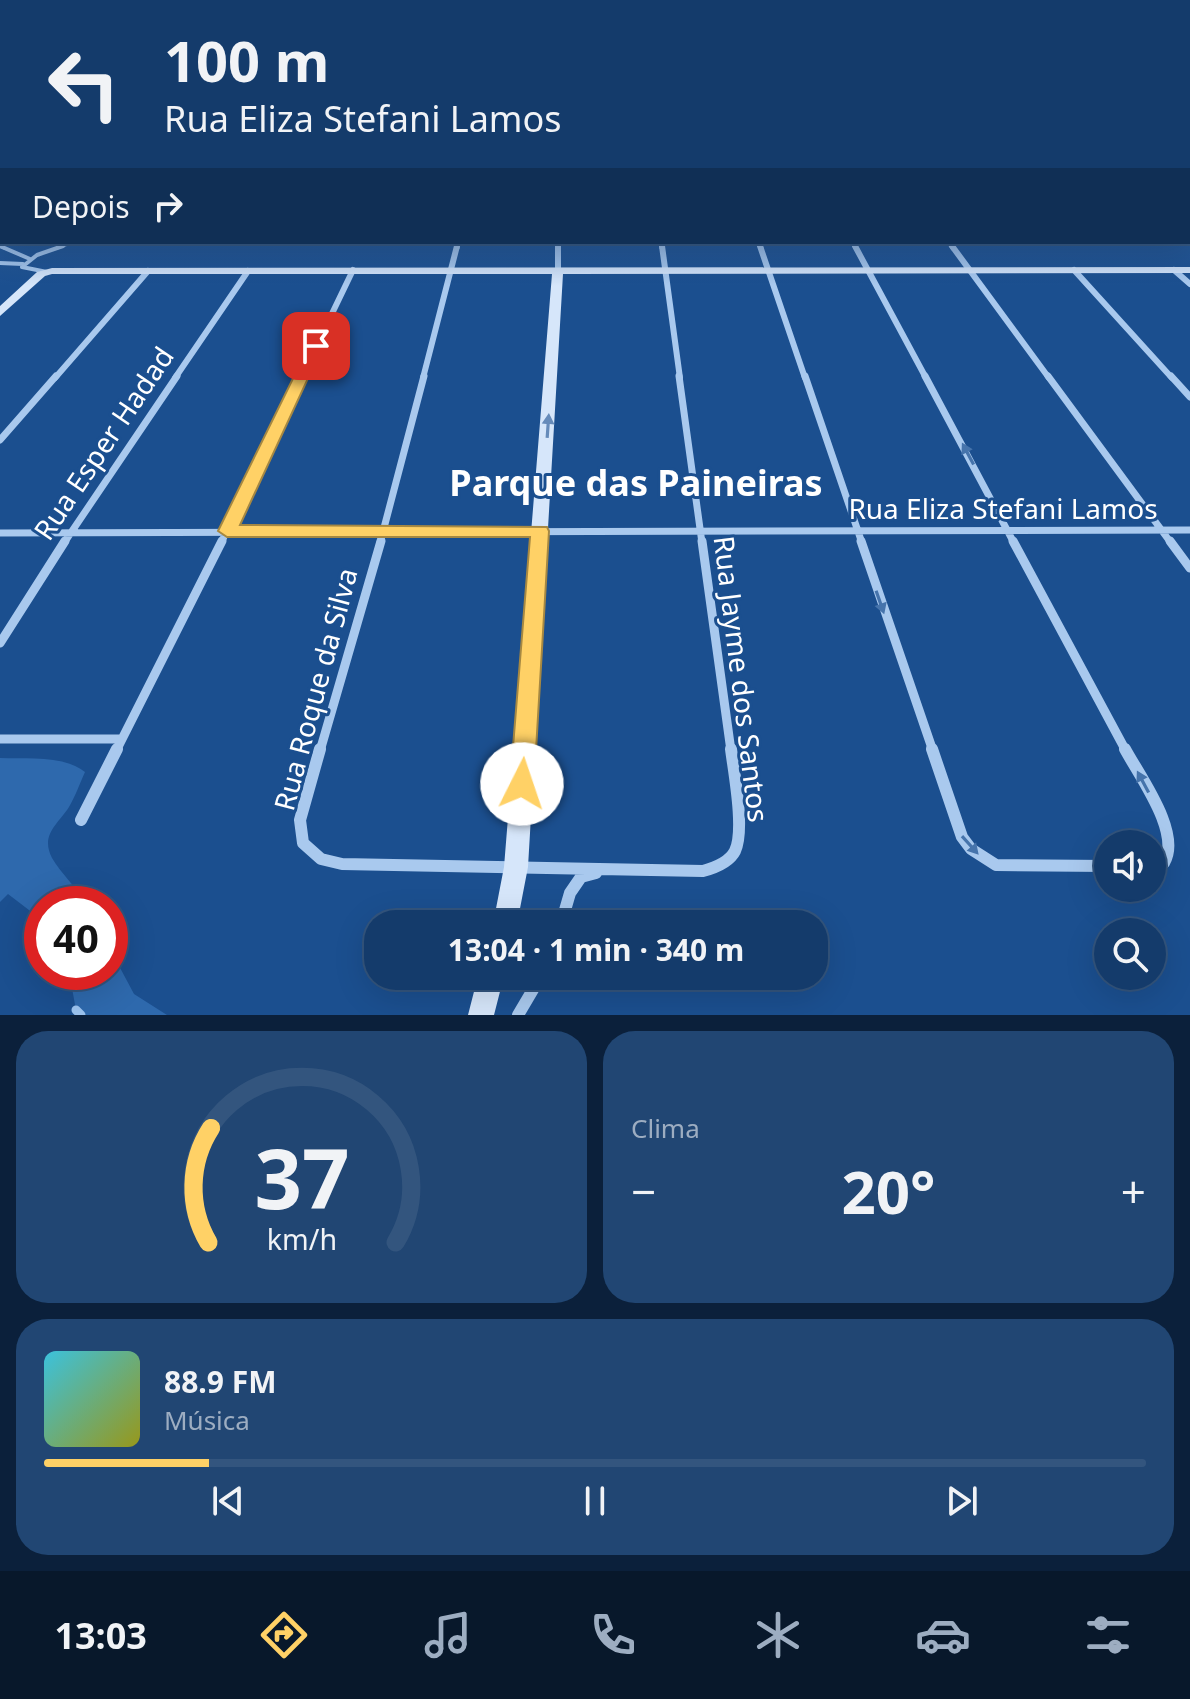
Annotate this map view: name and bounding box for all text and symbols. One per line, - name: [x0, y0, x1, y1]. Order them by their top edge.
- text: 100 m: [164, 22, 329, 98]
- icon: left: [32, 32, 136, 136]
- text: Rua Eliza Stefani Lamos: [164, 94, 562, 143]
- icon: right: [146, 184, 190, 228]
- text: Depois: [32, 186, 130, 227]
- pin: [282, 312, 350, 380]
- icon: arrive: [294, 324, 338, 368]
- street label: Rua Esper Hadad: [24, 339, 182, 547]
- one-way arrow: [541, 413, 554, 438]
- one-way arrow: [961, 443, 975, 465]
- district label: Parque das Paineiras: [449, 458, 823, 507]
- street label: Rua Eliza Stefani Lamos: [848, 489, 1158, 527]
- street label: Rua Jayme dos Santos: [706, 534, 778, 824]
- street label: Rua Roque da Silva: [264, 564, 366, 814]
- one-way arrow: [874, 590, 887, 614]
- position arrow: [480, 742, 564, 826]
- one-way arrow: [1136, 771, 1150, 794]
- map controls: [1094, 830, 1166, 990]
- button: sound: [1094, 830, 1166, 902]
- one-way arrow: [961, 835, 979, 855]
- speed limit sign: 40: [24, 886, 128, 990]
- button: search: [1094, 918, 1166, 990]
- text: 13:04 · 1 min · 340 m: [448, 929, 744, 970]
- text: Clima: [631, 1110, 700, 1146]
- text: 37: [254, 1120, 349, 1233]
- text: 20°: [841, 1150, 936, 1232]
- text: −: [631, 1161, 656, 1221]
- text: +: [1121, 1161, 1146, 1221]
- text: km/h: [266, 1219, 337, 1258]
- text: 88.9 FM: [164, 1361, 276, 1402]
- text: Música: [164, 1402, 250, 1438]
- icon: previous: [206, 1479, 250, 1523]
- icon: pause: [573, 1479, 617, 1523]
- icon: next: [940, 1479, 984, 1523]
- icon: directions: [256, 1607, 312, 1663]
- icon: music: [420, 1607, 476, 1663]
- icon: phone: [585, 1607, 641, 1663]
- icon: climate: [750, 1607, 806, 1663]
- icon: car: [915, 1607, 971, 1663]
- icon: filters: [1080, 1607, 1136, 1663]
- text: 13:03: [54, 1611, 147, 1660]

